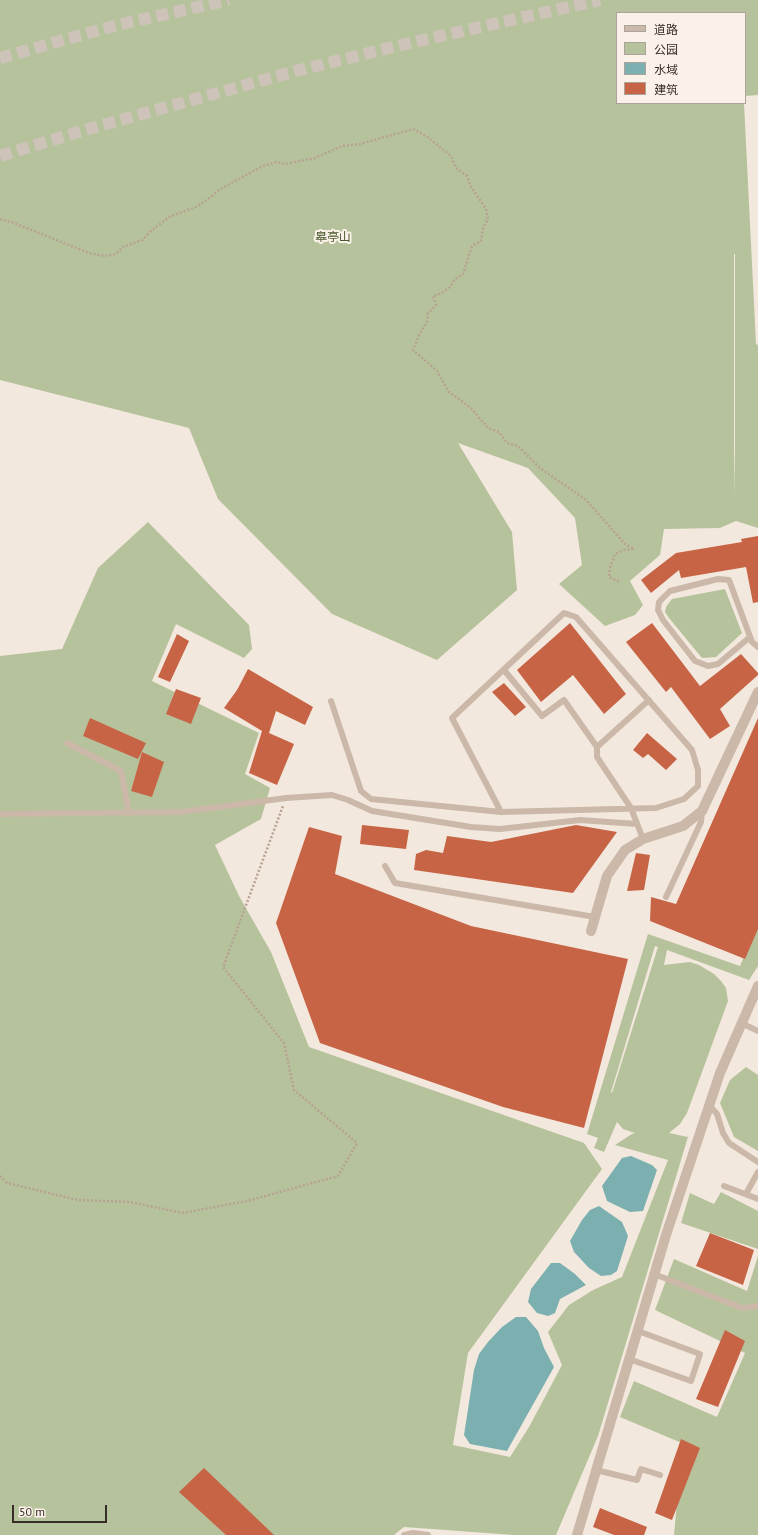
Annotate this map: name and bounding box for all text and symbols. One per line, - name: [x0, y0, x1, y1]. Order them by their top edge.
- legend: [616, 12, 746, 104]
- text: 道路: [654, 22, 678, 37]
- text: 公园: [654, 42, 678, 57]
- text: 水域: [654, 62, 678, 77]
- text: 建筑: [654, 82, 678, 97]
- park label: 皋亭山: [315, 231, 351, 245]
- scale bar: [14, 1497, 109, 1523]
- text: 50 m: [19, 1504, 45, 1519]

